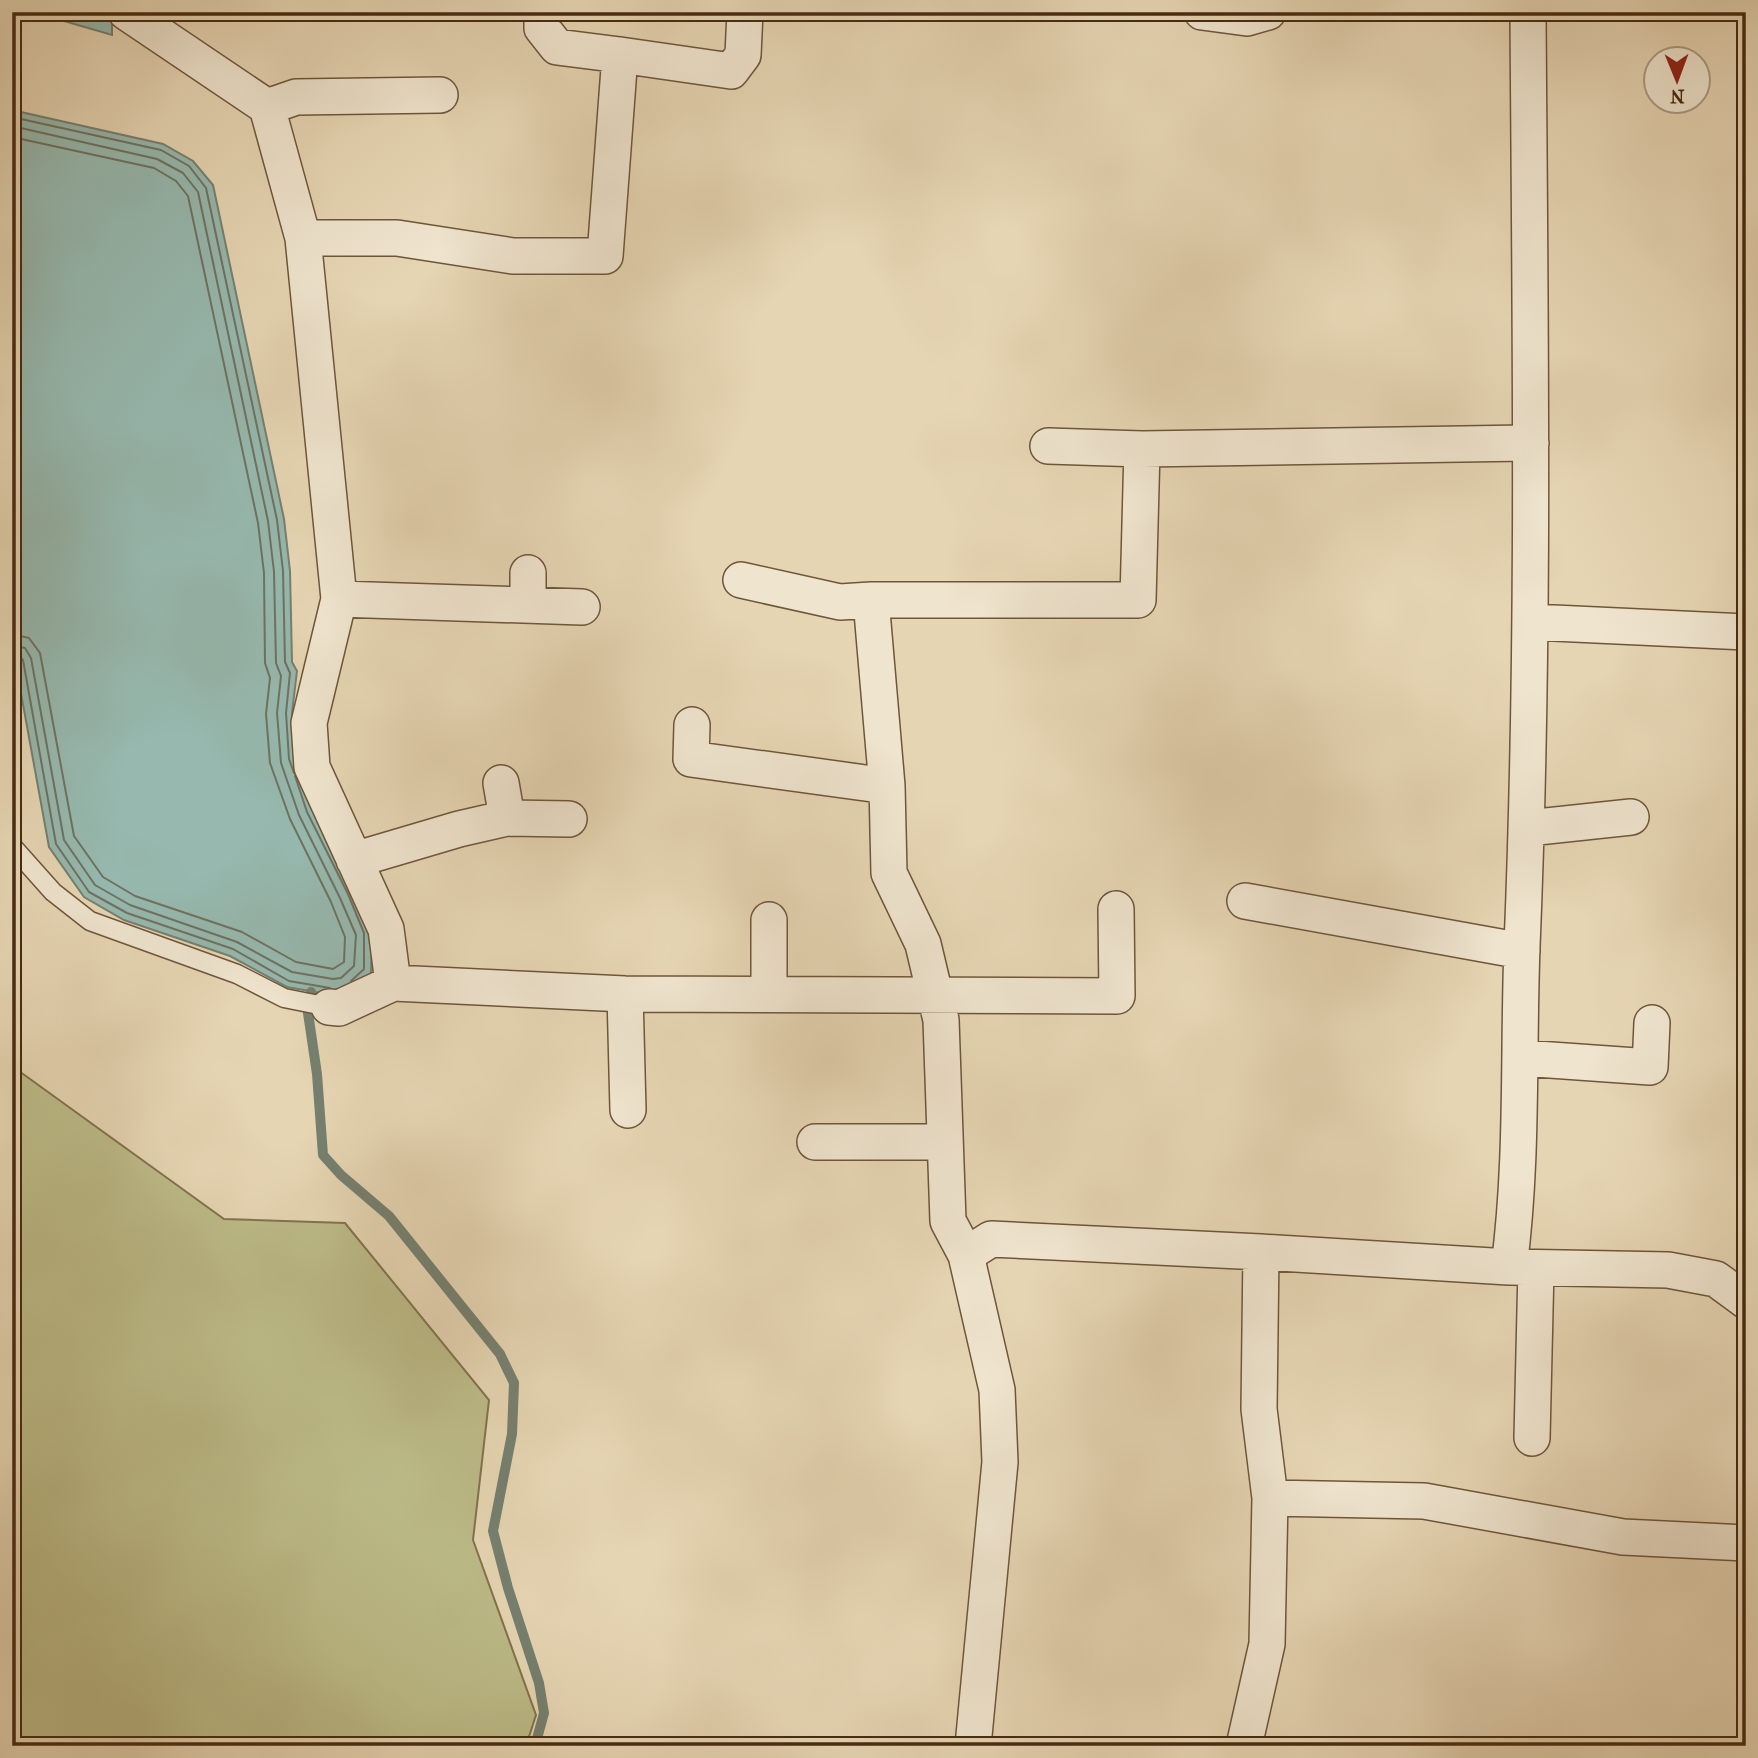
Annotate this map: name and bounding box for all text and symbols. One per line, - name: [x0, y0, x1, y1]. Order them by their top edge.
- north arrow: [1642, 46, 1712, 116]
- text: N: [1669, 85, 1685, 107]

